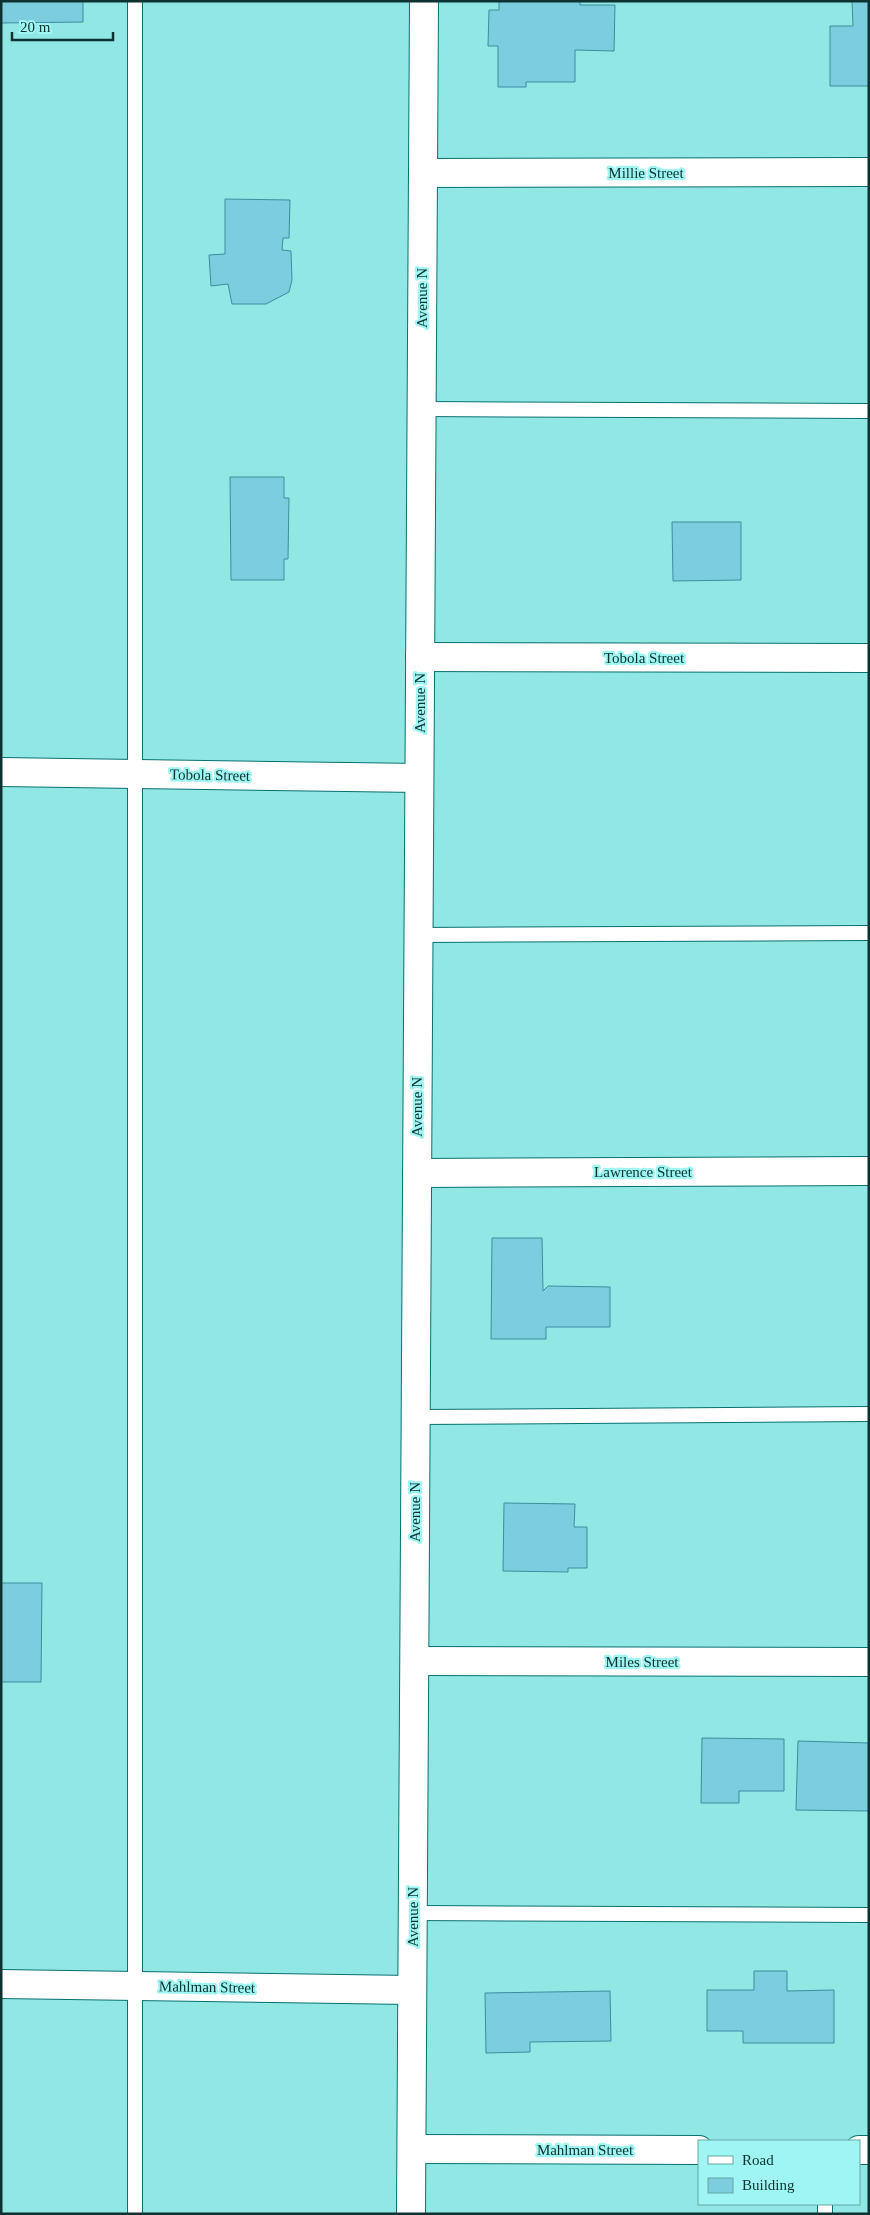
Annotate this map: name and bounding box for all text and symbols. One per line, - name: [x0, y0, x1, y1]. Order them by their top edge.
- scale bar: [12, 10, 114, 42]
- text: 20 m: [20, 19, 51, 35]
- street label: Millie Street: [608, 165, 685, 181]
- street label: Avenue N: [414, 268, 430, 328]
- street label: Tobola Street: [604, 650, 685, 666]
- street label: Avenue N: [412, 673, 428, 733]
- street label: Tobola Street: [170, 766, 251, 784]
- street label: Avenue N: [409, 1077, 425, 1137]
- street label: Lawrence Street: [594, 1164, 693, 1180]
- street label: Avenue N: [407, 1482, 423, 1542]
- street label: Miles Street: [606, 1654, 679, 1670]
- street label: Avenue N: [405, 1887, 421, 1947]
- street label: Mahlman Street: [159, 1978, 256, 1996]
- legend: [698, 2140, 860, 2205]
- street label: Mahlman Street: [537, 2142, 634, 2158]
- text: Road: [742, 2152, 774, 2168]
- text: Building: [742, 2177, 795, 2193]

